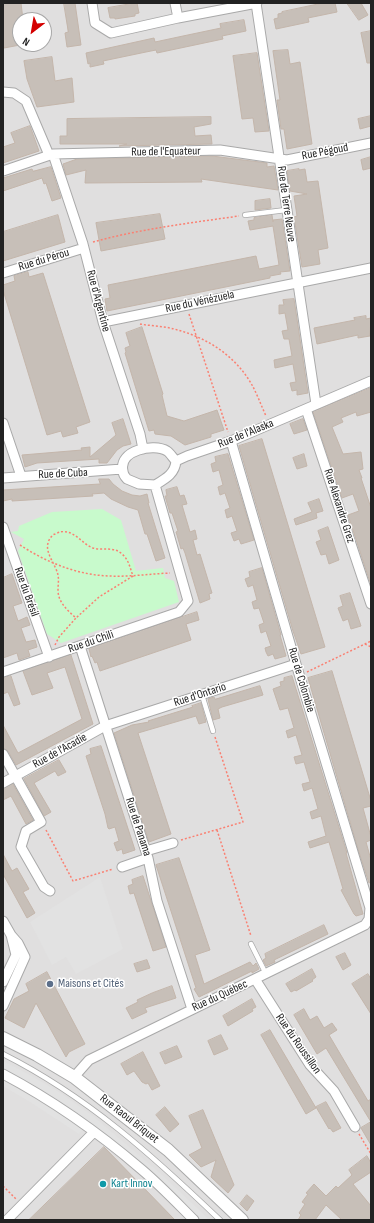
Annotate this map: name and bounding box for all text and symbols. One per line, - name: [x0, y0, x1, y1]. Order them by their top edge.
- north arrow: [12, 12, 52, 52]
- text: N: [20, 35, 32, 49]
- street label: Rue Pégoud: [301, 140, 349, 164]
- street label: Rue de l'Equateur: [131, 144, 201, 160]
- street label: Rue de Terre Neuve: [274, 165, 298, 243]
- street label: Rue du Pérou: [17, 245, 71, 275]
- street label: Rue d'Argentine: [83, 269, 113, 333]
- street label: Rue du Vénézuela: [164, 288, 236, 316]
- street label: Rue de l'Alaska: [216, 416, 276, 452]
- street label: Rue de Cuba: [38, 466, 88, 482]
- street label: Rue Alexandre Grez: [320, 467, 358, 545]
- street label: Rue du Brésil: [10, 565, 42, 619]
- street label: Rue du Chili: [66, 628, 116, 656]
- street label: Rue de Colombie: [284, 646, 318, 714]
- street label: Rue d'Ontario: [172, 680, 228, 710]
- street label: Rue de l'Acadie: [30, 730, 90, 772]
- street label: Rue de Panama: [122, 796, 154, 858]
- place label: Maisons et Cités: [58, 977, 124, 991]
- street label: Rue du Québec: [190, 977, 250, 1015]
- marker: Maisons et Cités: [45, 979, 55, 989]
- street label: Rue du Roussillon: [272, 1011, 324, 1077]
- street label: Rue Raoul Briquet: [97, 1091, 161, 1147]
- place label: Kart Innov: [111, 1177, 152, 1191]
- marker: Kart Innov: [98, 1179, 108, 1189]

